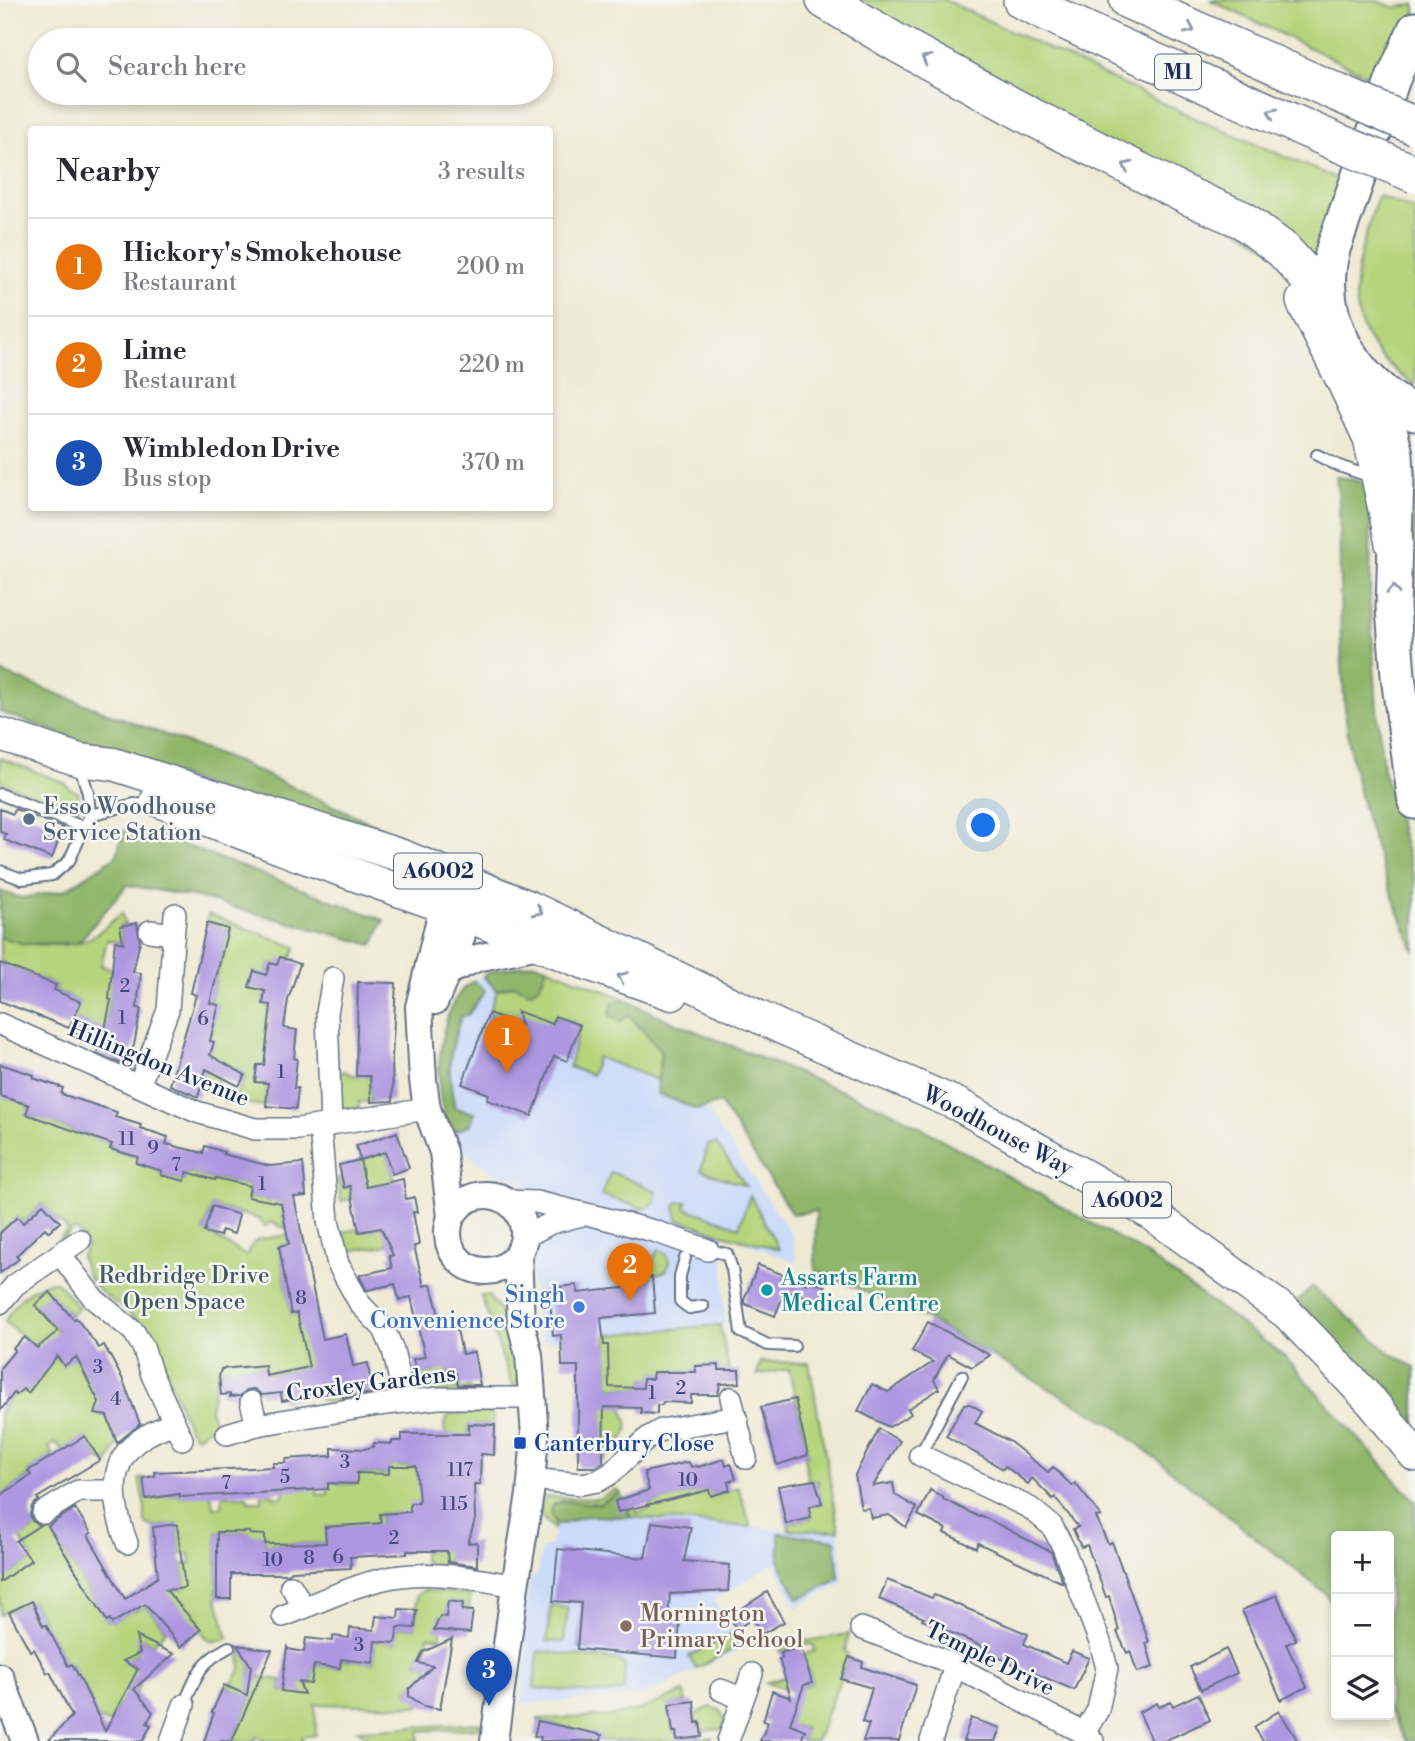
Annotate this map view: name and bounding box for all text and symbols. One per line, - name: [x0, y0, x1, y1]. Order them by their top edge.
- one-way arrow: [1183, 20, 1195, 34]
- search box: [28, 28, 553, 105]
- icon: search: [52, 48, 90, 86]
- text: Search here: [108, 51, 247, 83]
- one-way arrow: [921, 54, 933, 67]
- road number: M1: [1155, 55, 1201, 90]
- one-way arrow: [1267, 107, 1279, 121]
- text: Nearby: [56, 153, 160, 191]
- text: 3 results: [438, 158, 525, 186]
- one-way arrow: [1122, 160, 1134, 174]
- text: Hickory's Smokehouse: [123, 237, 402, 269]
- text: 1: [73, 253, 85, 281]
- text: 200 m: [457, 253, 525, 281]
- text: Restaurant: [123, 269, 237, 297]
- text: Lime: [123, 335, 187, 367]
- text: 2: [72, 351, 86, 379]
- text: 220 m: [459, 351, 525, 379]
- text: Restaurant: [123, 367, 237, 395]
- text: Wimbledon Drive: [123, 433, 340, 465]
- text: 3: [72, 449, 86, 477]
- text: 370 m: [462, 449, 525, 477]
- text: Bus stop: [123, 465, 211, 493]
- one-way arrow: [1386, 584, 1401, 595]
- place label: Esso Woodhouse Service Station: [43, 793, 216, 847]
- your location: [966, 808, 1000, 842]
- marker: Esso Woodhouse Service Station: [21, 811, 37, 827]
- road number: A6002: [394, 854, 482, 888]
- one-way arrow: [531, 903, 543, 917]
- one-way arrow: [616, 971, 628, 985]
- house number: 2: [120, 974, 130, 998]
- house number: 1: [118, 1006, 126, 1030]
- house number: 6: [197, 1007, 209, 1031]
- street label: Hillingdon Avenue: [64, 1015, 253, 1113]
- pin: 1: [484, 1015, 530, 1073]
- house number: 1: [277, 1060, 285, 1084]
- street label: Woodhouse Way: [917, 1079, 1078, 1183]
- house number: 11: [119, 1127, 136, 1151]
- house number: 9: [147, 1136, 159, 1160]
- house number: 7: [171, 1153, 181, 1177]
- house number: 1: [258, 1172, 266, 1196]
- road number: A6002: [1083, 1182, 1171, 1218]
- pin: 2: [607, 1243, 653, 1301]
- park label: Redbridge Drive Open Space: [98, 1262, 270, 1316]
- place label: Assarts Farm Medical Centre: [780, 1264, 939, 1318]
- place label: Singh Convenience Store: [370, 1281, 565, 1335]
- marker: Assarts Farm Medical Centre: [759, 1282, 775, 1298]
- house number: 8: [295, 1286, 307, 1310]
- marker: Singh Convenience Store: [571, 1299, 587, 1315]
- house number: 3: [93, 1355, 103, 1379]
- street label: Croxley Gardens: [285, 1360, 458, 1408]
- house number: 2: [676, 1376, 686, 1400]
- house number: 1: [648, 1381, 656, 1405]
- house number: 4: [110, 1387, 122, 1411]
- place label: Canterbury Close: [534, 1430, 715, 1458]
- marker: Canterbury Close: [512, 1435, 528, 1451]
- house number: 3: [340, 1450, 350, 1474]
- house number: 117: [447, 1458, 473, 1482]
- house number: 5: [280, 1465, 290, 1489]
- house number: 10: [678, 1468, 698, 1492]
- house number: 7: [221, 1471, 231, 1495]
- house number: 115: [440, 1492, 468, 1516]
- house number: 2: [389, 1526, 399, 1550]
- map controls: [1331, 1531, 1394, 1720]
- button: +: [1331, 1531, 1394, 1594]
- house number: 6: [332, 1545, 344, 1569]
- house number: 8: [303, 1546, 315, 1570]
- house number: 10: [263, 1548, 283, 1572]
- button: −: [1331, 1594, 1394, 1657]
- place label: Mornington Primary School: [640, 1600, 803, 1654]
- street label: Temple Drive: [920, 1615, 1059, 1702]
- marker: Mornington Primary School: [618, 1618, 634, 1634]
- house number: 3: [354, 1633, 364, 1657]
- pin: 3: [466, 1648, 512, 1706]
- button: layers: [1331, 1657, 1394, 1720]

